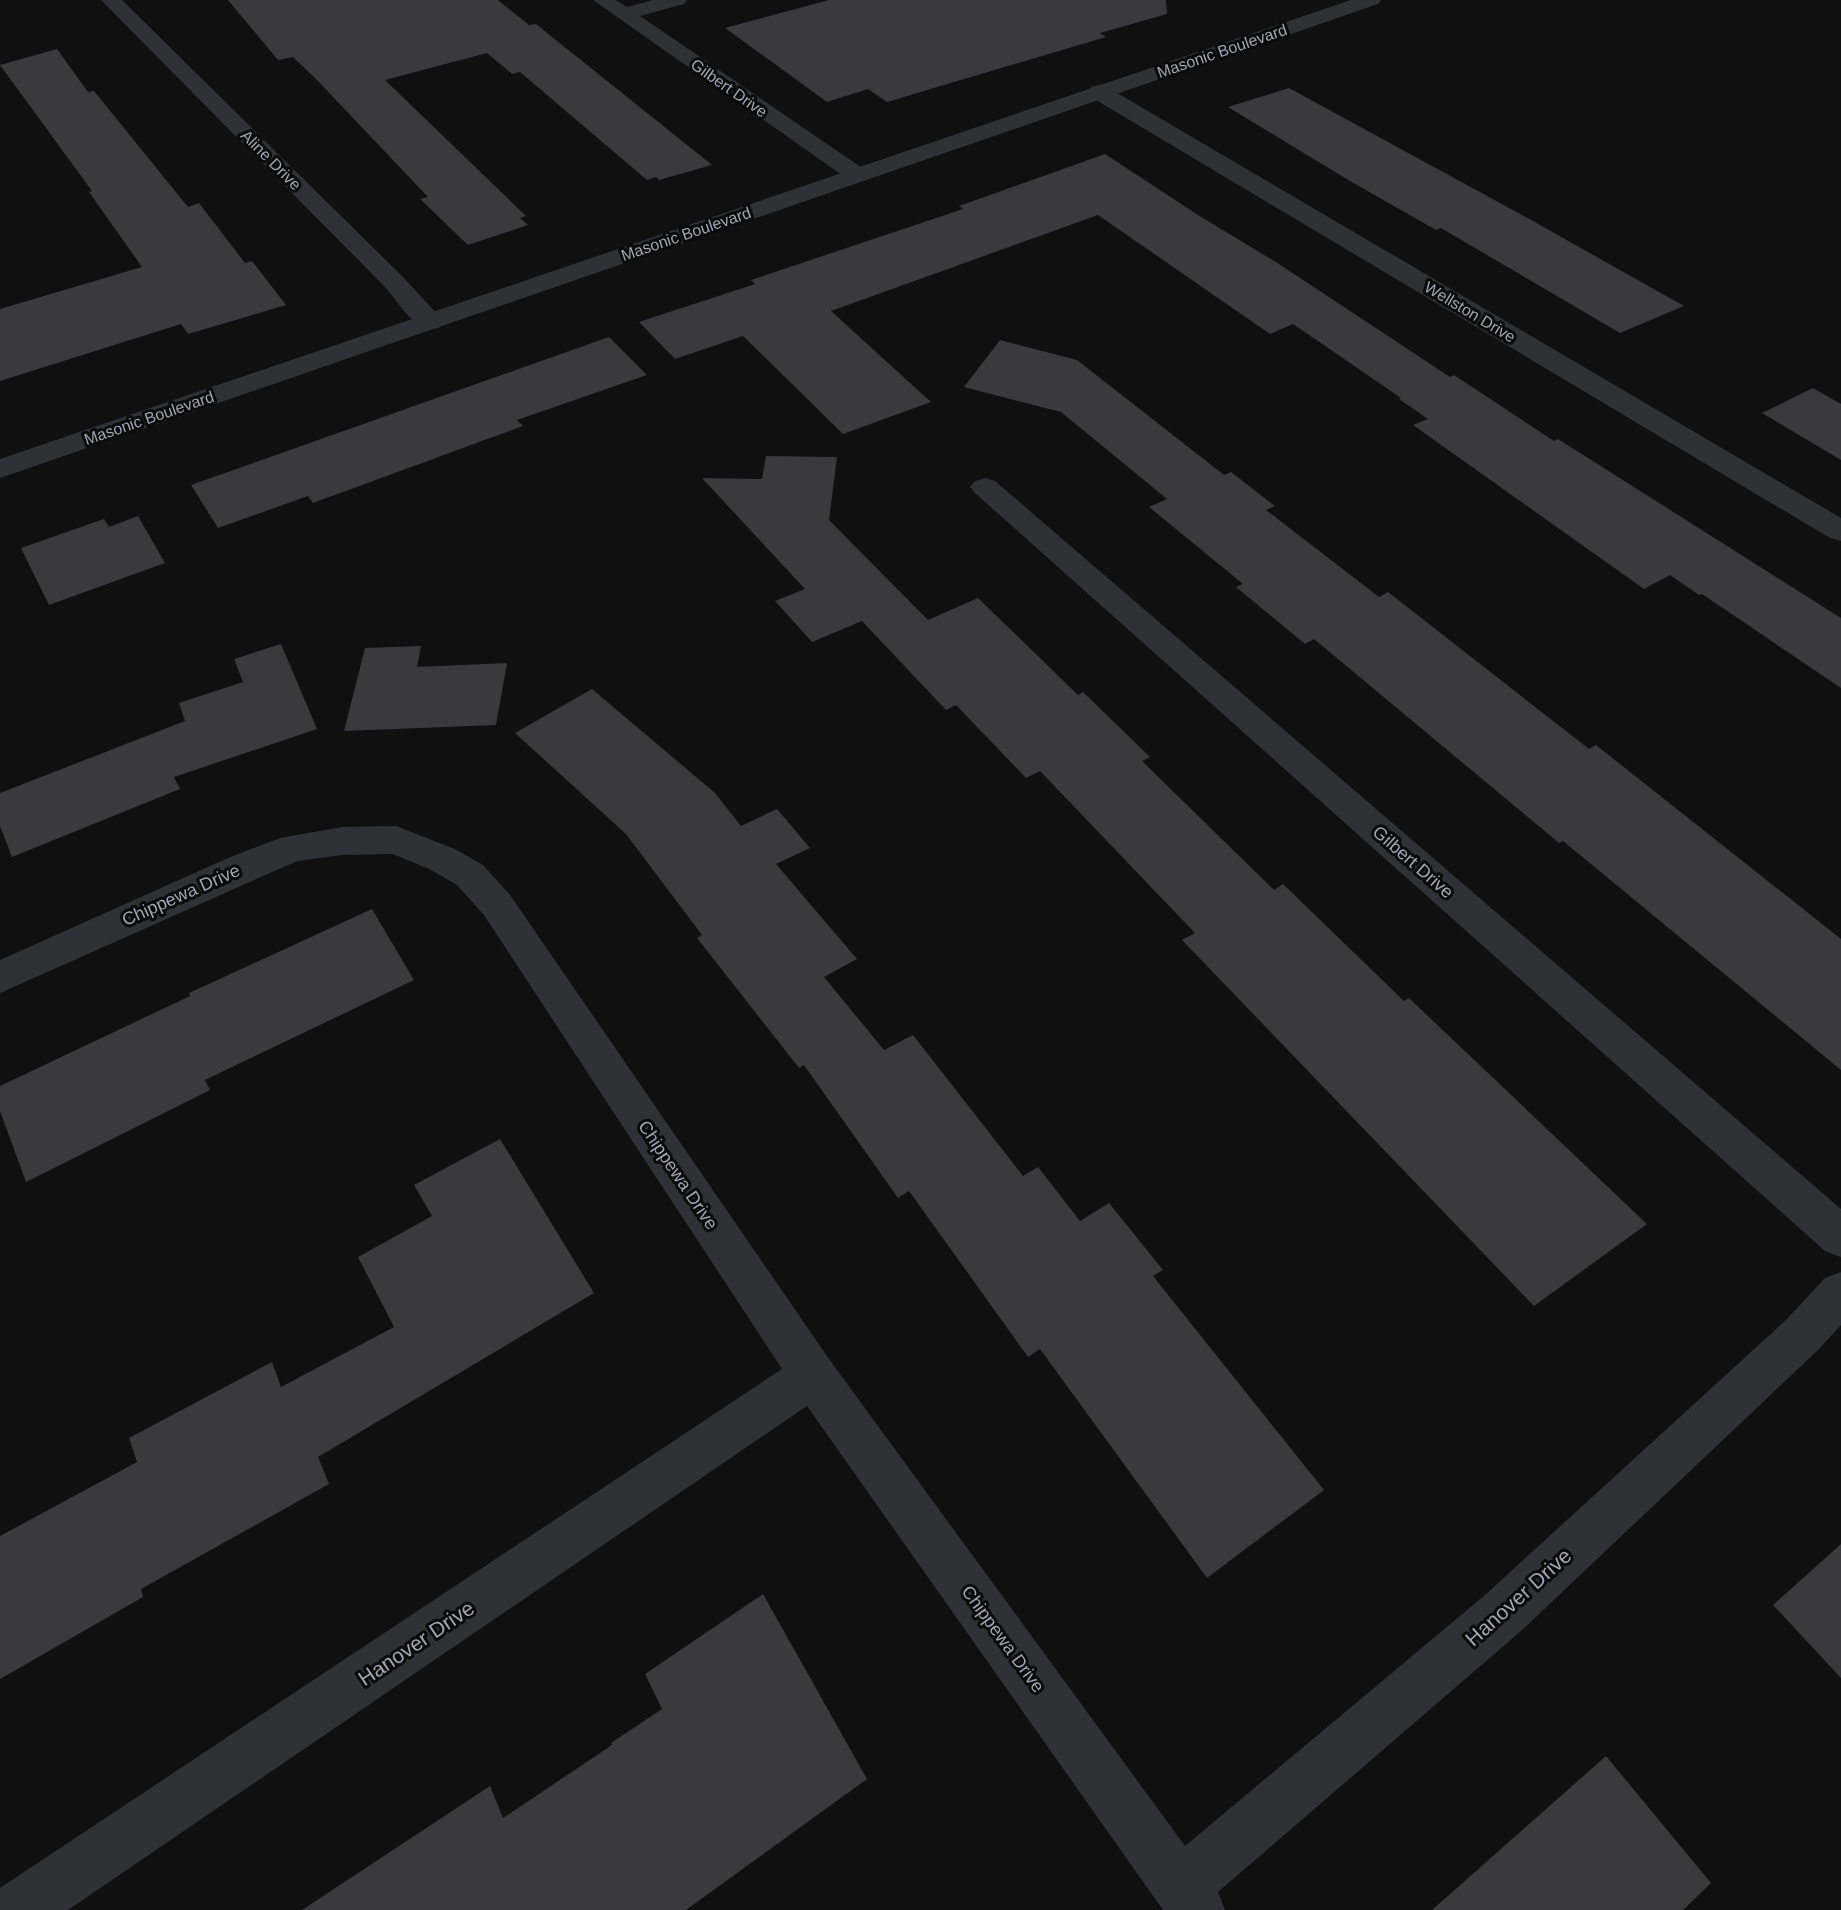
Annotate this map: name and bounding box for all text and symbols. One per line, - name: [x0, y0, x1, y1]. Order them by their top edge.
- street label: Masonic Boulevard: [1155, 21, 1289, 81]
- street label: Gilbert Drive: [688, 56, 770, 121]
- street label: Aline Drive: [238, 127, 304, 193]
- street label: Masonic Boulevard: [619, 204, 753, 264]
- street label: Wellston Drive: [1422, 278, 1519, 346]
- street label: Masonic Boulevard: [82, 388, 216, 448]
- street label: Gilbert Drive: [1369, 822, 1457, 902]
- street label: Chippewa Drive: [119, 860, 243, 930]
- street label: Chippewa Drive: [634, 1117, 722, 1233]
- street label: Hanover Drive: [1460, 1544, 1576, 1650]
- street label: Chippewa Drive: [958, 1582, 1048, 1696]
- street label: Hanover Drive: [354, 1596, 478, 1690]

